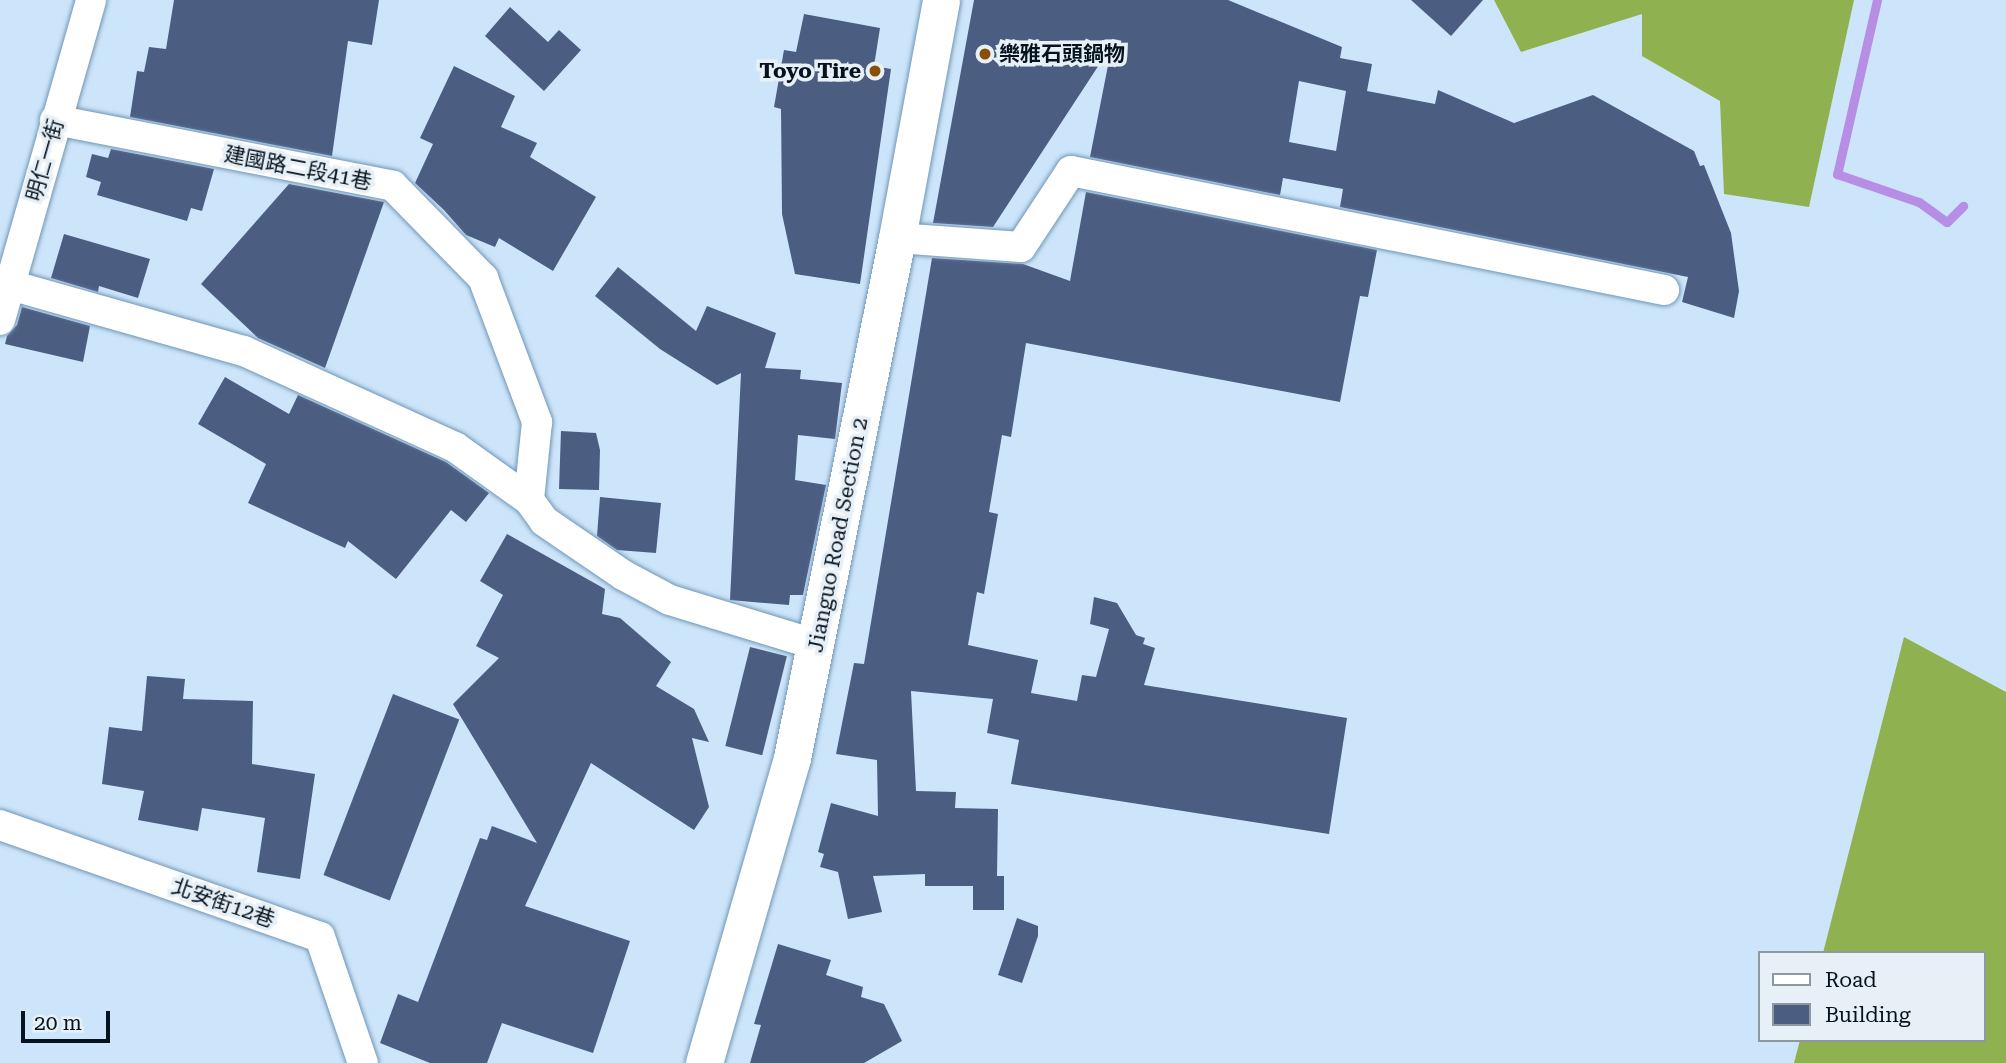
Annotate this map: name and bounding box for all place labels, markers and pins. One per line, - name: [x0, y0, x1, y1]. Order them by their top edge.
- place label: 樂雅石頭鍋物: [999, 41, 1125, 67]
- marker: 樂雅石頭鍋物: [977, 46, 993, 62]
- place label: Toyo Tire: [759, 58, 861, 84]
- marker: Toyo Tire: [867, 63, 883, 79]

